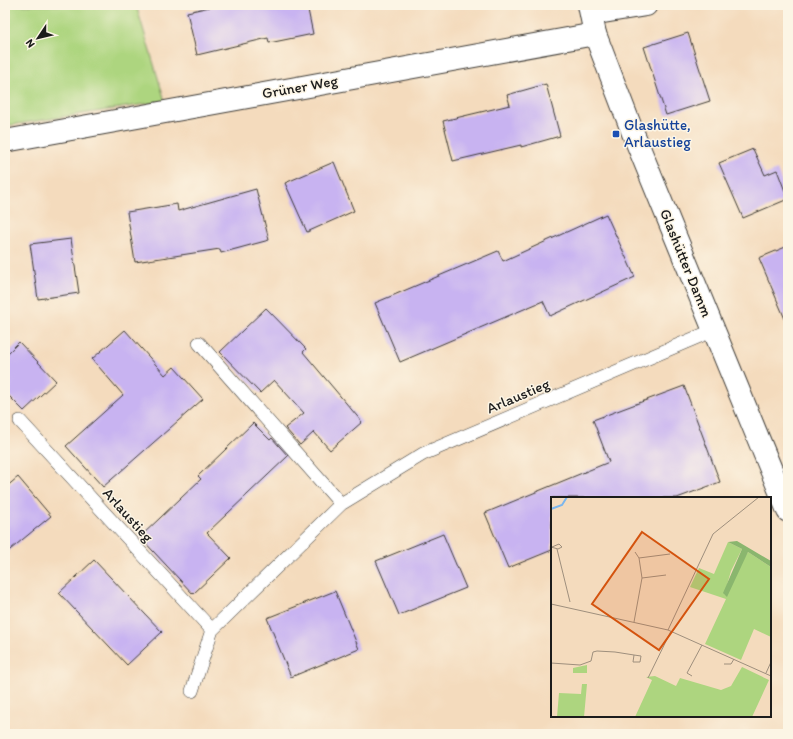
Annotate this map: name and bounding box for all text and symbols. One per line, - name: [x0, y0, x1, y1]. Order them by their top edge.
- north arrow: [18, 18, 58, 58]
- text: N: [23, 37, 38, 50]
- street label: Grüner Weg: [261, 71, 340, 103]
- place label: Glashütte, Arlaustieg: [624, 116, 691, 151]
- marker: Glashütte, Arlaustieg: [611, 129, 621, 139]
- street label: Glashütter Damm: [656, 206, 716, 320]
- street label: Arlaustieg: [484, 375, 553, 417]
- street label: Arlaustieg: [99, 484, 157, 546]
- inset map: [551, 497, 771, 717]

